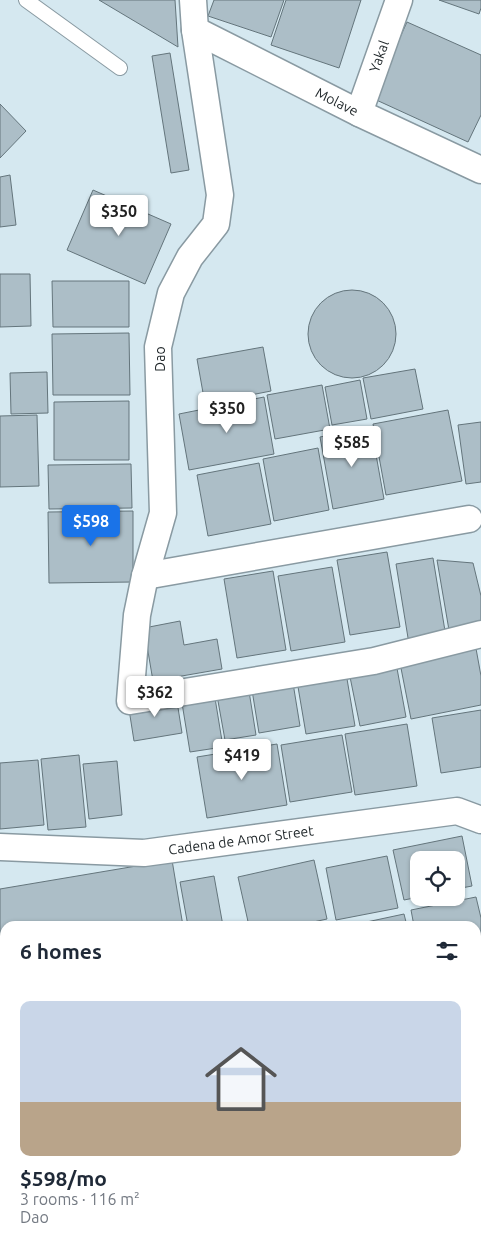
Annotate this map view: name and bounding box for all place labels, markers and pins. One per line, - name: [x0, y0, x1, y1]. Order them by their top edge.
- pin: $350: [89, 194, 149, 237]
- pin: $350: [197, 392, 257, 434]
- pin: $585: [322, 426, 382, 468]
- pin: $598: [61, 504, 121, 547]
- pin: $362: [125, 676, 185, 718]
- pin: $419: [212, 738, 272, 781]

